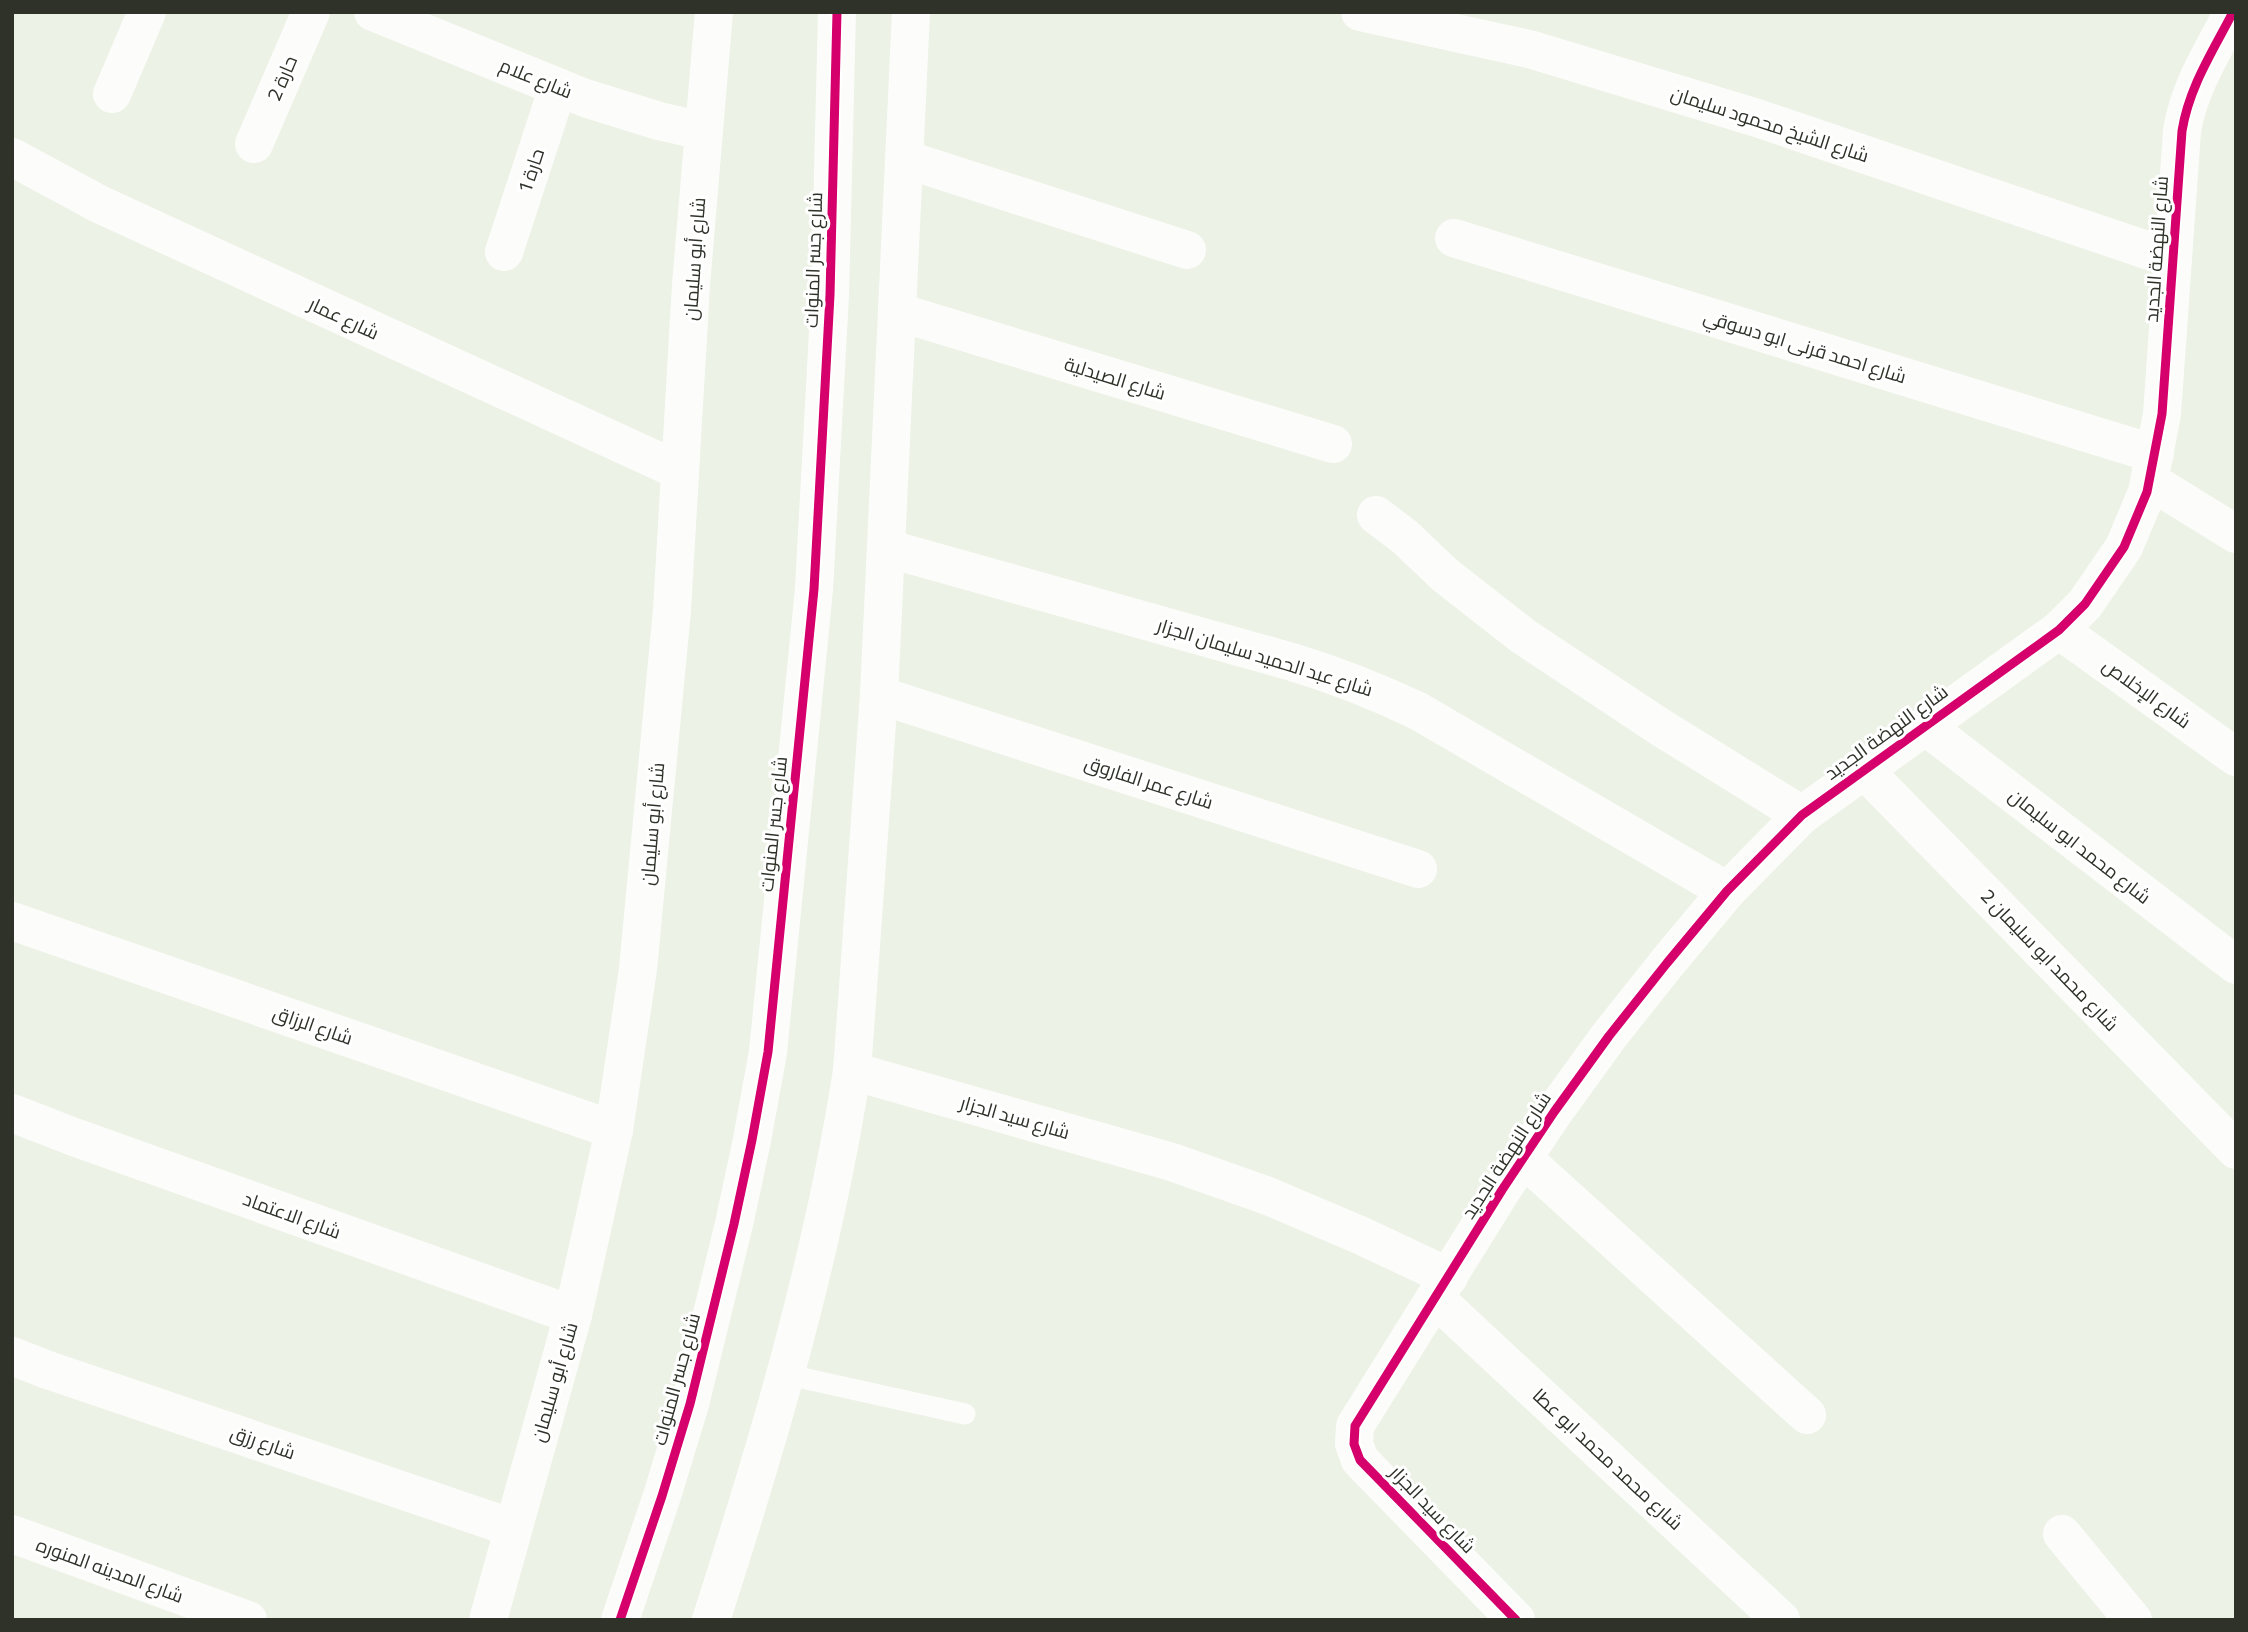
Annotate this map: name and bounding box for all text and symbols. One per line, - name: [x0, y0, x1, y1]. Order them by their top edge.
- street label: حارة 2: [262, 52, 302, 104]
- street label: شارع علام: [495, 53, 576, 105]
- street label: شارع الشيخ محمود سليمان: [1667, 81, 1872, 169]
- street label: حارة 1: [513, 145, 549, 195]
- street label: شارع النهضة الجديد: [2139, 175, 2175, 323]
- street label: شارع جسر المنوات: [799, 192, 829, 329]
- street label: شارع أبو سليمان: [678, 197, 712, 322]
- street label: شارع عمار: [303, 291, 383, 347]
- street label: شارع احمد قرنى ابو دسوقي: [1700, 304, 1909, 391]
- street label: شارع الصيدلية: [1061, 351, 1168, 407]
- street label: شارع عبد الحميد سليمان الجزار: [1153, 612, 1376, 703]
- street label: شارع الإخلاص: [2097, 653, 2196, 735]
- street label: شارع النهضة الجديد: [1820, 679, 1954, 787]
- street label: شارع عمر الفاروق: [1081, 750, 1216, 816]
- street label: شارع جسر المنوات: [754, 755, 794, 893]
- street label: شارع أبو سليمان: [635, 761, 671, 887]
- street label: شارع محمد ابو سليمان: [2003, 783, 2156, 911]
- street label: شارع محمد ابو سليمان 2: [1975, 884, 2124, 1037]
- street label: شارع الرزاق: [269, 1000, 356, 1052]
- street label: شارع النهضة الجديد: [1456, 1087, 1558, 1224]
- street label: شارع سيد الجزار: [956, 1090, 1073, 1146]
- street label: شارع الاعتماد: [239, 1186, 344, 1246]
- street label: شارع جسر المنوات: [647, 1310, 707, 1448]
- street label: شارع أبو سليمان: [525, 1319, 584, 1445]
- street label: شارع محمد محمد ابو عطا: [1526, 1383, 1688, 1536]
- street label: شارع رزق: [227, 1420, 299, 1466]
- street label: شارع سيد الجزار: [1383, 1459, 1481, 1559]
- street label: شارع المدينه المنوره: [32, 1532, 187, 1610]

